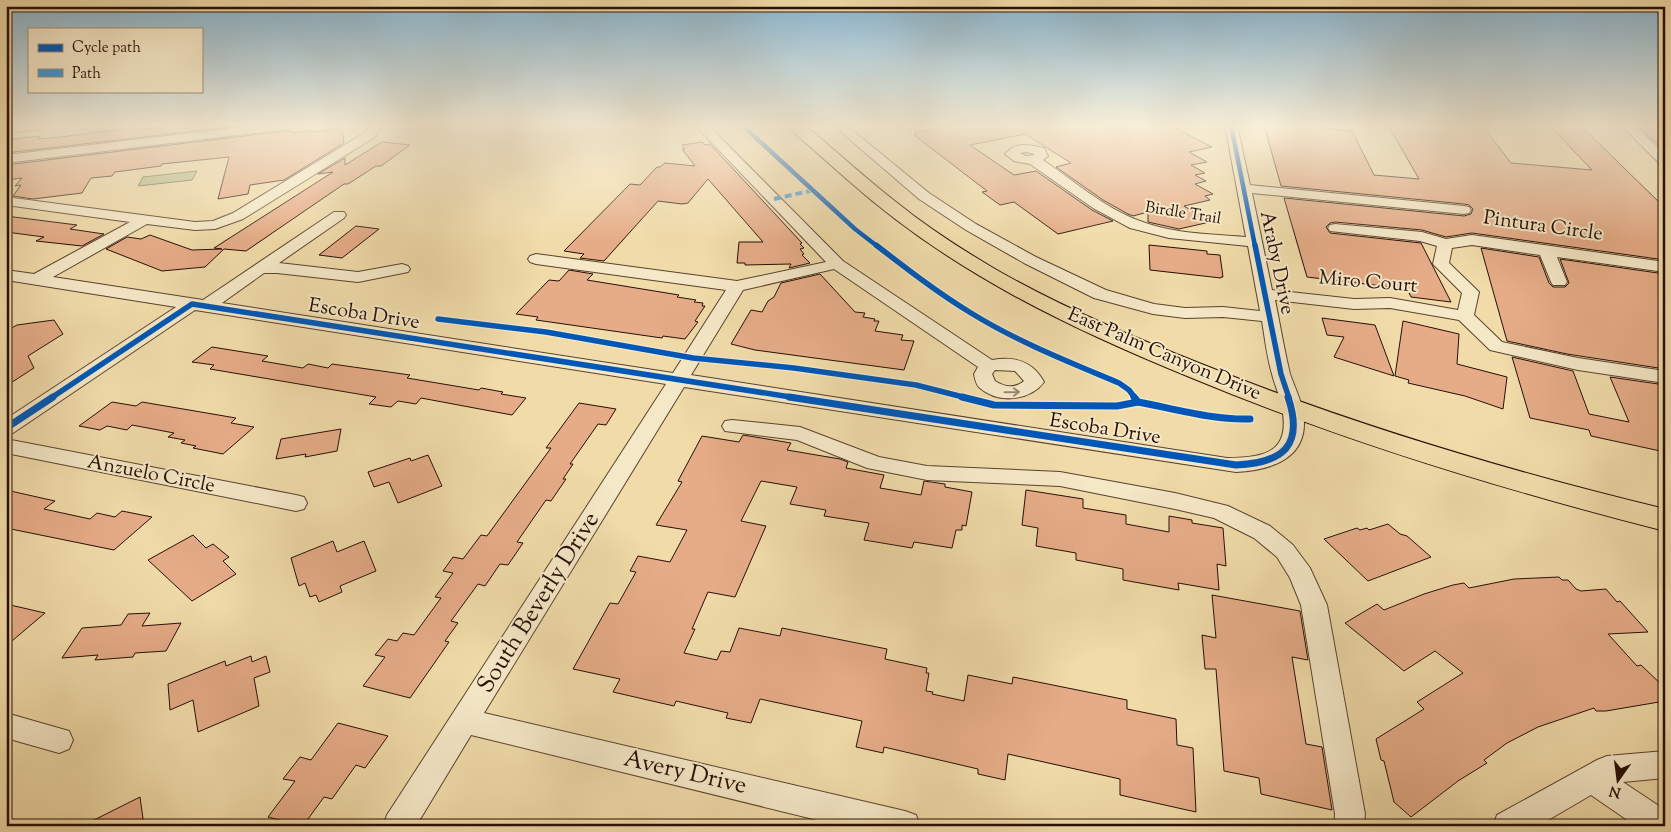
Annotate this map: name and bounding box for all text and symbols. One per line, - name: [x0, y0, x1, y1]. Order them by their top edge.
- legend: [28, 28, 202, 92]
- text: Cycle path: [72, 38, 141, 59]
- text: Path: [72, 64, 101, 85]
- street label: Birdle Trail: [1143, 197, 1223, 231]
- street label: Pintura Circle: [1481, 204, 1605, 250]
- street label: Araby Drive: [1251, 209, 1301, 317]
- street label: Miro Court: [1317, 264, 1419, 302]
- street label: Escoba Drive: [306, 292, 422, 338]
- street label: East Palm Canyon Drive: [1063, 301, 1265, 409]
- one-way arrow: [1003, 387, 1019, 397]
- street label: Escoba Drive: [1047, 407, 1163, 453]
- street label: Anzuelo Circle: [85, 448, 217, 502]
- street label: South Beverly Drive: [470, 506, 608, 700]
- street label: Avery Drive: [620, 742, 750, 804]
- north arrow: [1594, 754, 1644, 804]
- text: N: [1607, 780, 1623, 802]

